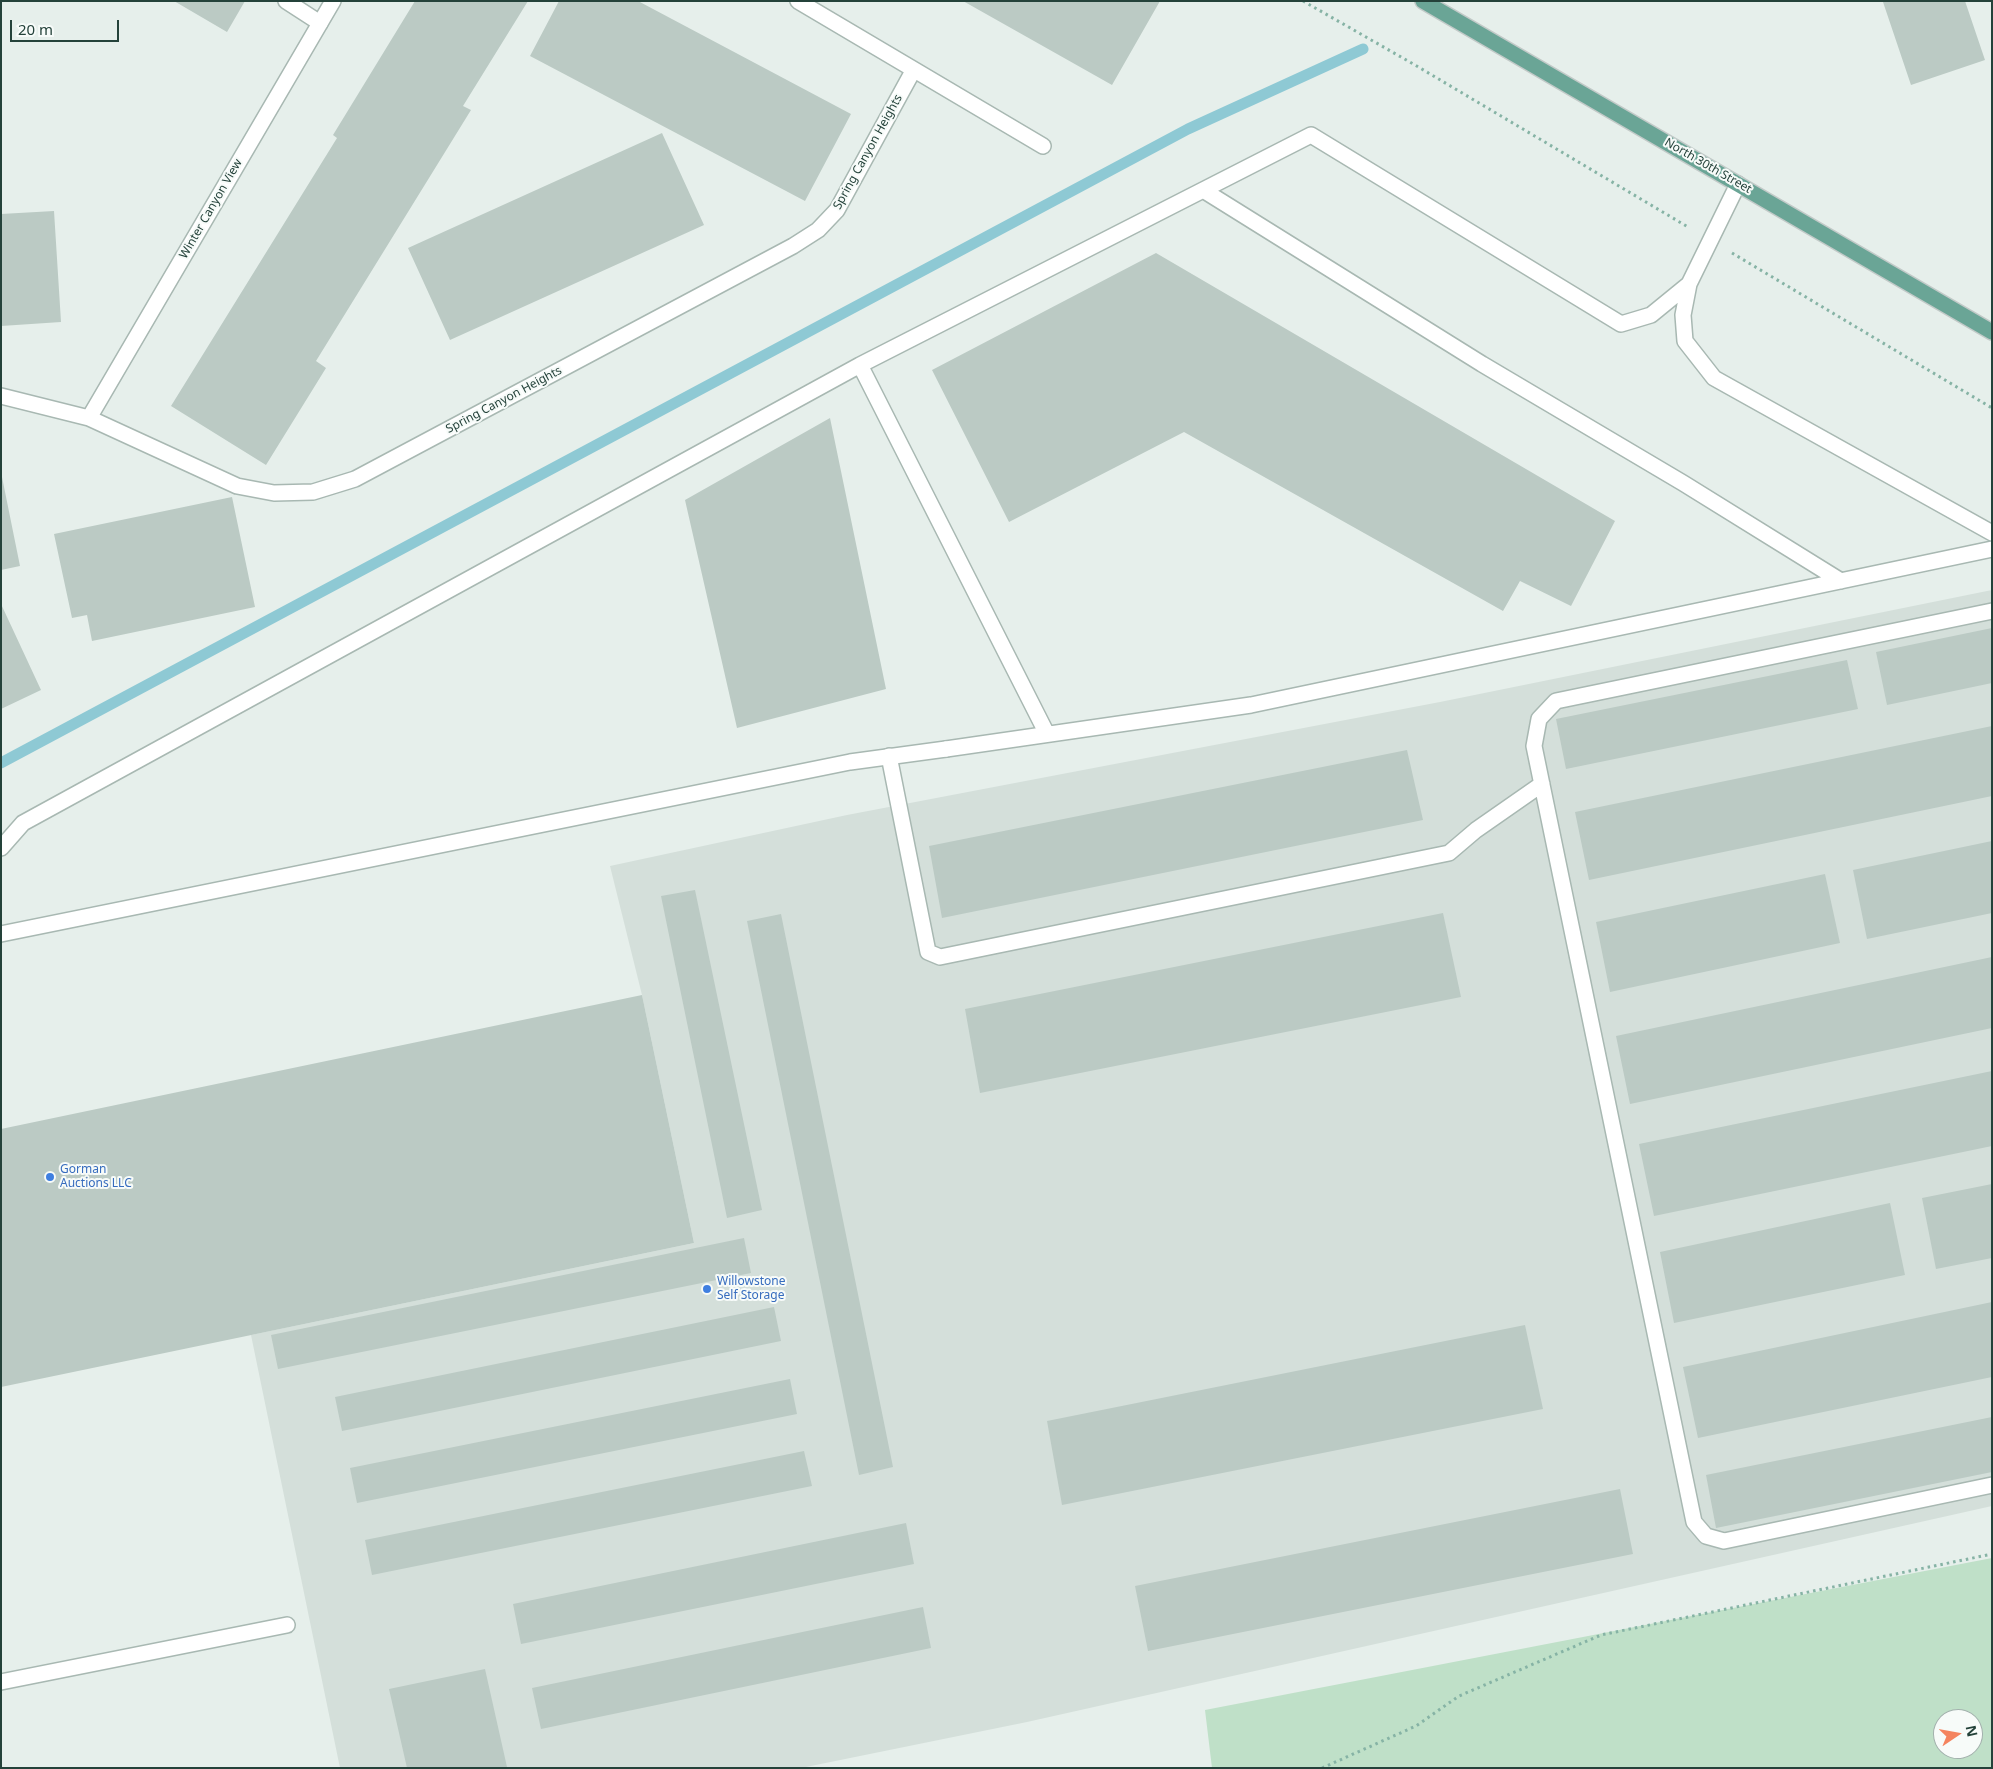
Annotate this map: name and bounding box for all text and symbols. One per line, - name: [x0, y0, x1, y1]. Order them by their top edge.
- scale bar: [12, 10, 121, 42]
- text: 20 m: [18, 19, 53, 39]
- street label: Spring Canyon Heights: [830, 92, 906, 212]
- street label: North 30th Street: [1662, 135, 1754, 197]
- street label: Winter Canyon View: [177, 157, 245, 261]
- street label: Spring Canyon Heights: [444, 363, 564, 437]
- place label: Gorman Auctions LLC: [60, 1163, 132, 1191]
- marker: Gorman Auctions LLC: [44, 1171, 56, 1183]
- place label: Willowstone Self Storage: [717, 1275, 785, 1303]
- marker: Willowstone Self Storage: [701, 1283, 713, 1295]
- north arrow: [1933, 1709, 1983, 1759]
- text: N: [1962, 1723, 1983, 1739]

